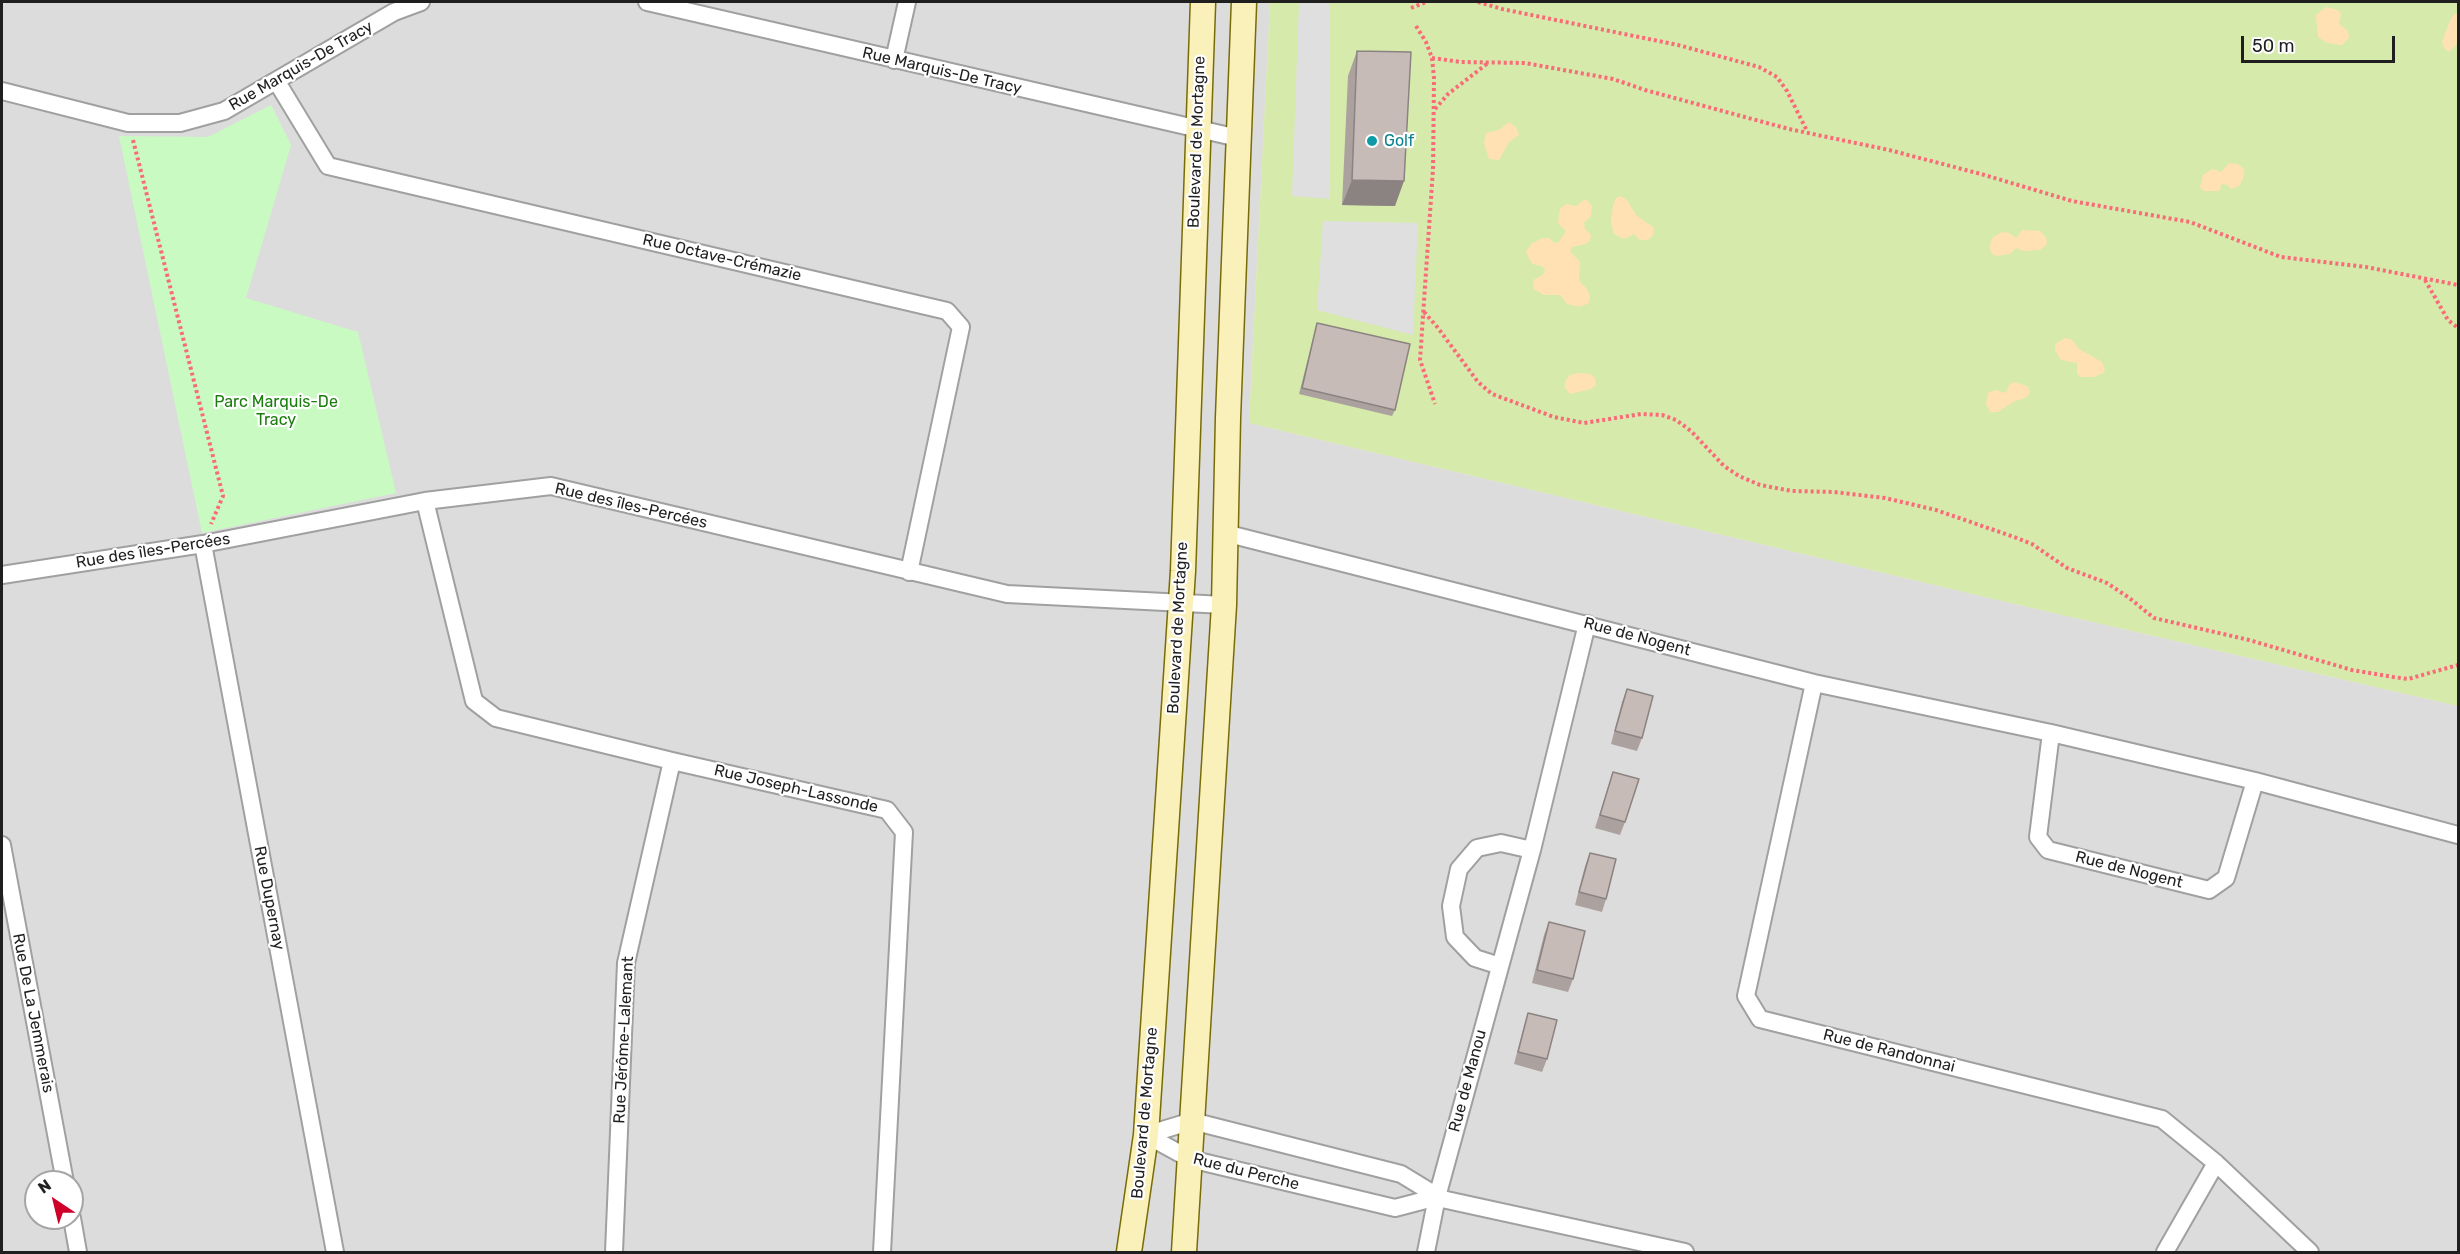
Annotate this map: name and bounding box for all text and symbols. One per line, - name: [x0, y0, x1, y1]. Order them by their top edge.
- street label: Rue Marquis-De Tracy: [226, 17, 376, 115]
- scale bar: [2244, 24, 2398, 62]
- text: 50 m: [2252, 35, 2295, 57]
- street label: Rue Marquis-De Tracy: [860, 43, 1024, 99]
- street label: Boulevard de Mortagne: [1184, 55, 1210, 229]
- place label: Golf: [1384, 131, 1414, 151]
- marker: Golf: [1365, 134, 1379, 148]
- street label: Rue Octave-Crémazie: [641, 230, 803, 286]
- park label: Parc Marquis-De Tracy: [214, 392, 338, 430]
- street label: Rue des îles-Percées: [553, 479, 709, 533]
- street label: Rue des îles-Percées: [74, 529, 232, 573]
- street label: Boulevard de Mortagne: [1164, 541, 1192, 715]
- street label: Rue de Nogent: [1581, 613, 1693, 661]
- street label: Rue Joseph-Lassonde: [712, 761, 880, 817]
- street label: Rue Dupernay: [250, 844, 288, 952]
- street label: Rue de Nogent: [2073, 847, 2185, 893]
- street label: Rue De La Jemmerais: [8, 932, 58, 1094]
- street label: Rue Jérôme-Lalemant: [610, 956, 638, 1124]
- street label: Rue de Randonnai: [1821, 1025, 1957, 1077]
- street label: Boulevard de Mortagne: [1128, 1026, 1162, 1200]
- street label: Rue de Manou: [1445, 1028, 1491, 1134]
- street label: Rue du Perche: [1191, 1150, 1301, 1194]
- north arrow: [24, 1170, 84, 1230]
- text: N: [34, 1175, 55, 1198]

